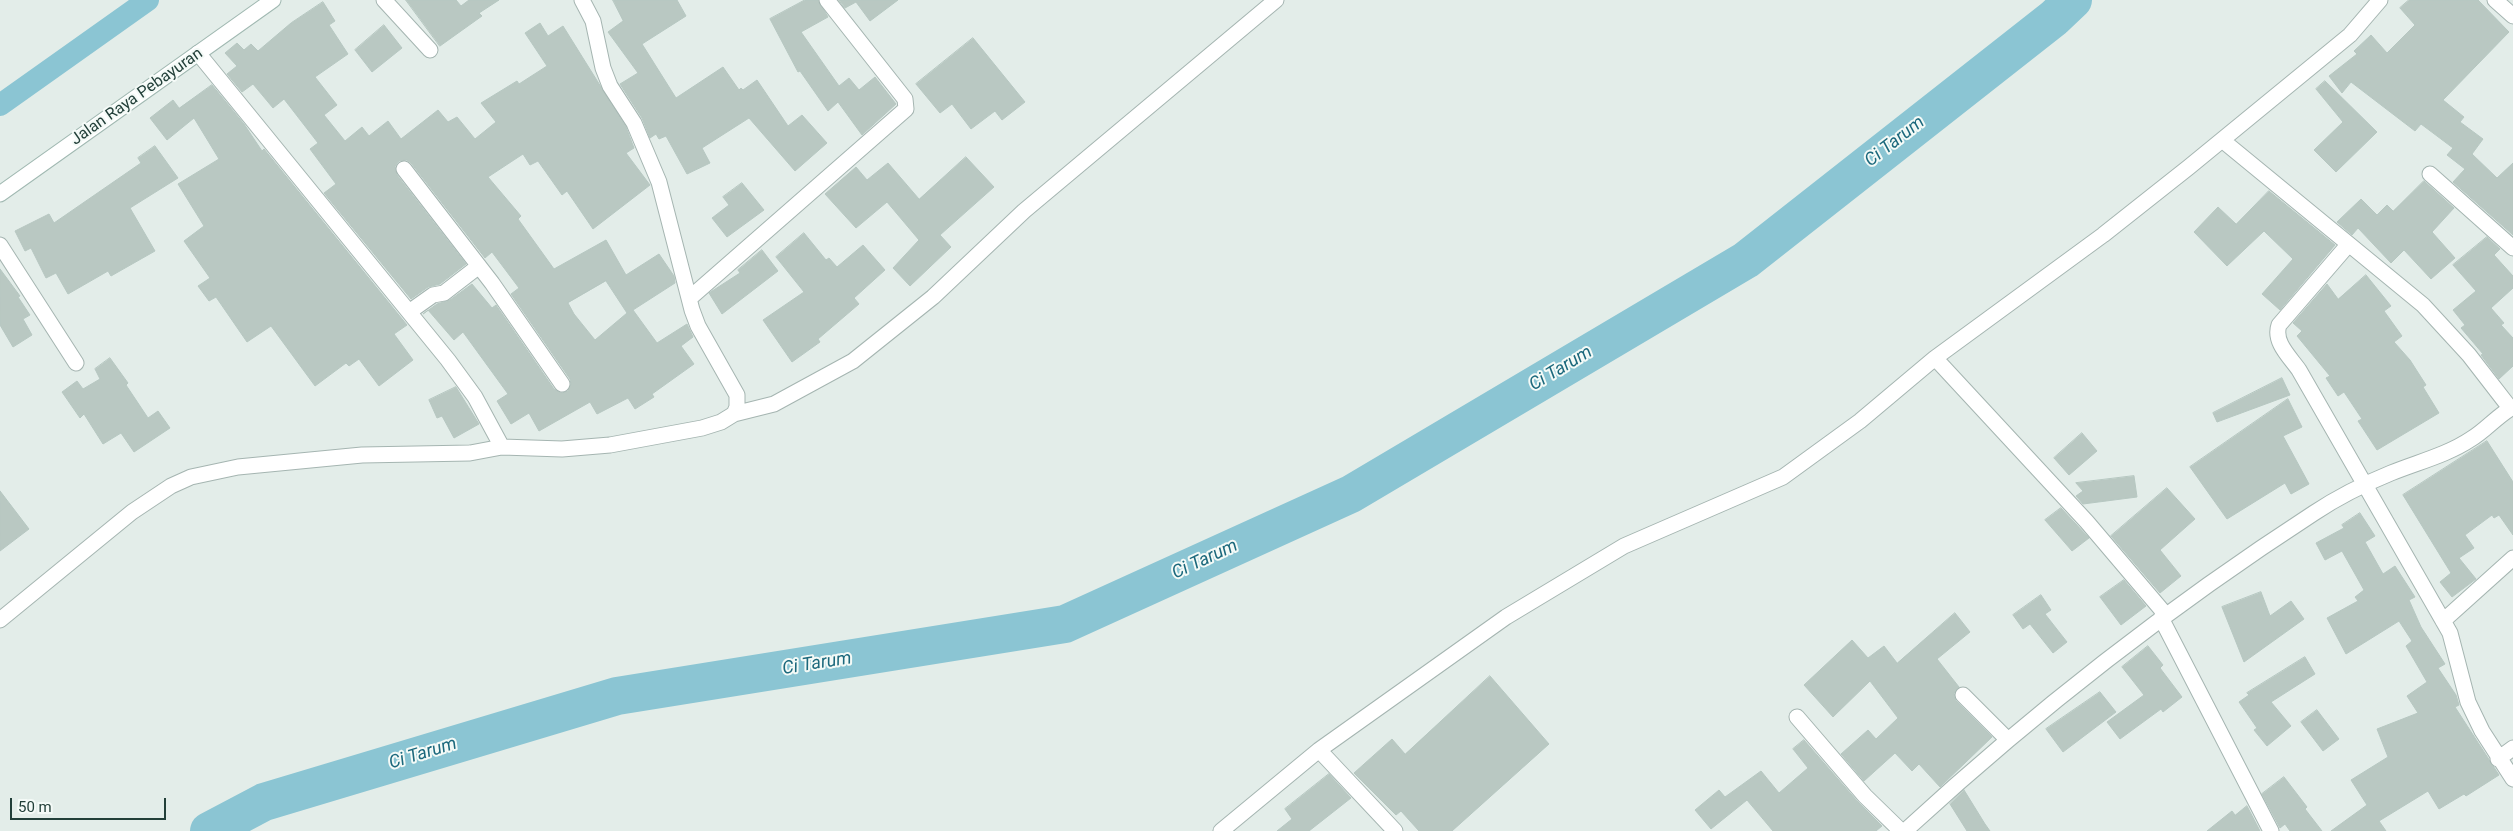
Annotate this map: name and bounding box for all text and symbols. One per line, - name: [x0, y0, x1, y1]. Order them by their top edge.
- street label: Jalan Raya Pebayuran: [67, 44, 207, 150]
- water label: Ci Tarum: [1861, 112, 1929, 172]
- water label: Ci Tarum: [1526, 342, 1596, 396]
- water label: Ci Tarum: [1169, 535, 1241, 585]
- water label: Ci Tarum: [781, 648, 853, 680]
- water label: Ci Tarum: [386, 733, 460, 775]
- scale bar: [12, 788, 169, 820]
- text: 50 m: [18, 798, 52, 816]

